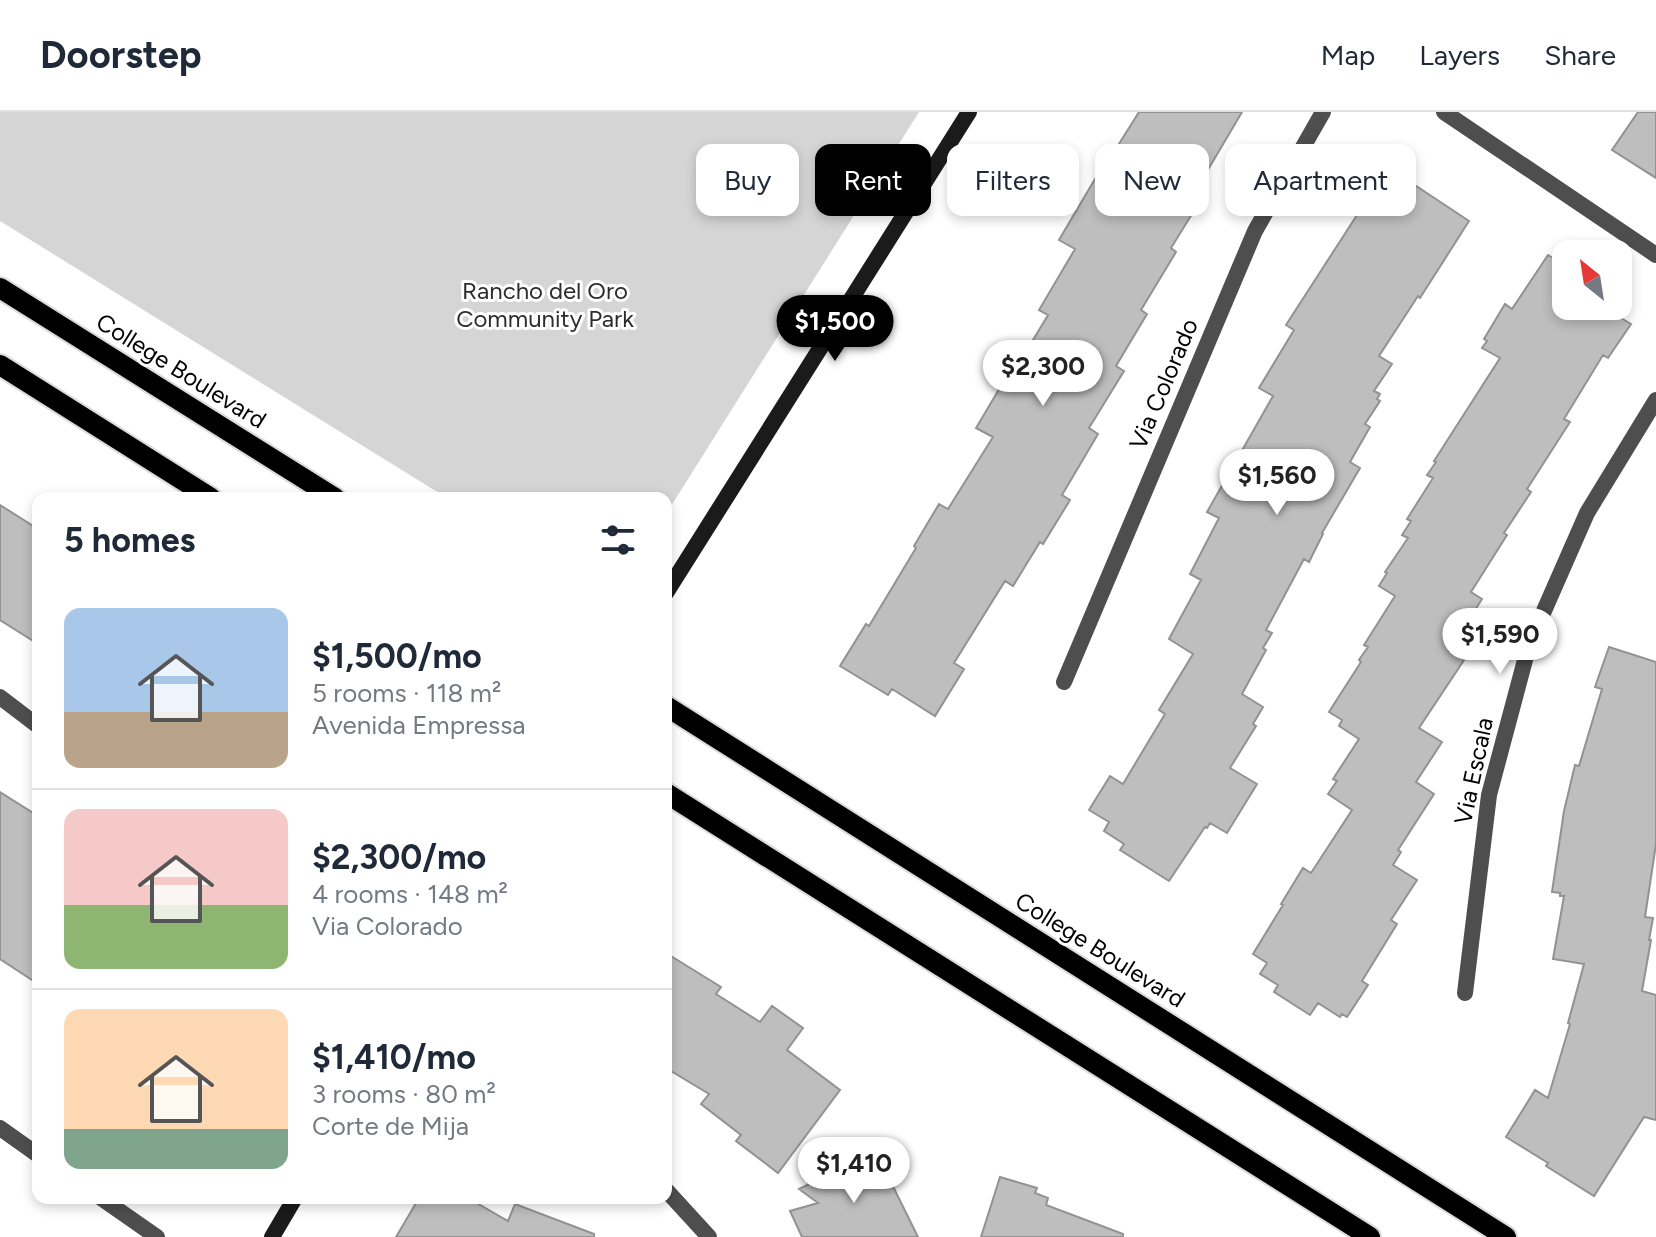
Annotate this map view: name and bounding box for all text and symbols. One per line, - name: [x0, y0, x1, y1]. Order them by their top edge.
- text: Doorstep: [40, 32, 202, 78]
- text: Map: [1321, 38, 1375, 72]
- text: Layers: [1419, 38, 1500, 72]
- text: Share: [1544, 38, 1616, 72]
- chip: Buy: [696, 144, 799, 216]
- chip: Rent: [815, 144, 931, 216]
- chip: Filters: [947, 144, 1079, 216]
- chip: New: [1095, 144, 1209, 216]
- chip: Apartment: [1225, 144, 1416, 216]
- north arrow: [1552, 240, 1632, 320]
- map controls: [1552, 240, 1632, 320]
- park label: Rancho del Oro Community Park: [456, 276, 634, 333]
- pin: $1,500: [770, 295, 900, 363]
- text: $1,500: [795, 305, 875, 337]
- street label: College Boulevard: [91, 307, 271, 434]
- street label: Via Colorado: [1123, 314, 1204, 454]
- pin: $2,300: [978, 340, 1108, 408]
- text: $2,300: [1001, 350, 1085, 382]
- pin: $1,560: [1212, 449, 1342, 517]
- text: $1,560: [1237, 459, 1317, 491]
- icon: filters: [596, 518, 640, 562]
- text: 5 homes: [64, 520, 195, 561]
- pin: $1,590: [1435, 608, 1565, 676]
- text: $1,590: [1460, 618, 1540, 650]
- text: $1,500/mo: [312, 636, 482, 677]
- icon: home: [128, 640, 224, 736]
- text: 5 rooms · 118 m²: [312, 677, 501, 709]
- text: Avenida Empressa: [312, 709, 526, 741]
- street label: Via Escala: [1448, 715, 1499, 827]
- text: $2,300/mo: [312, 837, 486, 878]
- icon: home: [128, 841, 224, 937]
- text: 4 rooms · 148 m²: [312, 878, 508, 910]
- street label: College Boulevard: [1010, 886, 1190, 1013]
- text: Via Colorado: [312, 910, 463, 942]
- text: $1,410/mo: [312, 1037, 476, 1078]
- icon: home: [128, 1041, 224, 1137]
- text: 3 rooms · 80 m²: [312, 1078, 496, 1110]
- text: Corte de Mija: [312, 1110, 469, 1142]
- pin: $1,410: [789, 1137, 919, 1205]
- text: $1,410: [816, 1147, 892, 1179]

